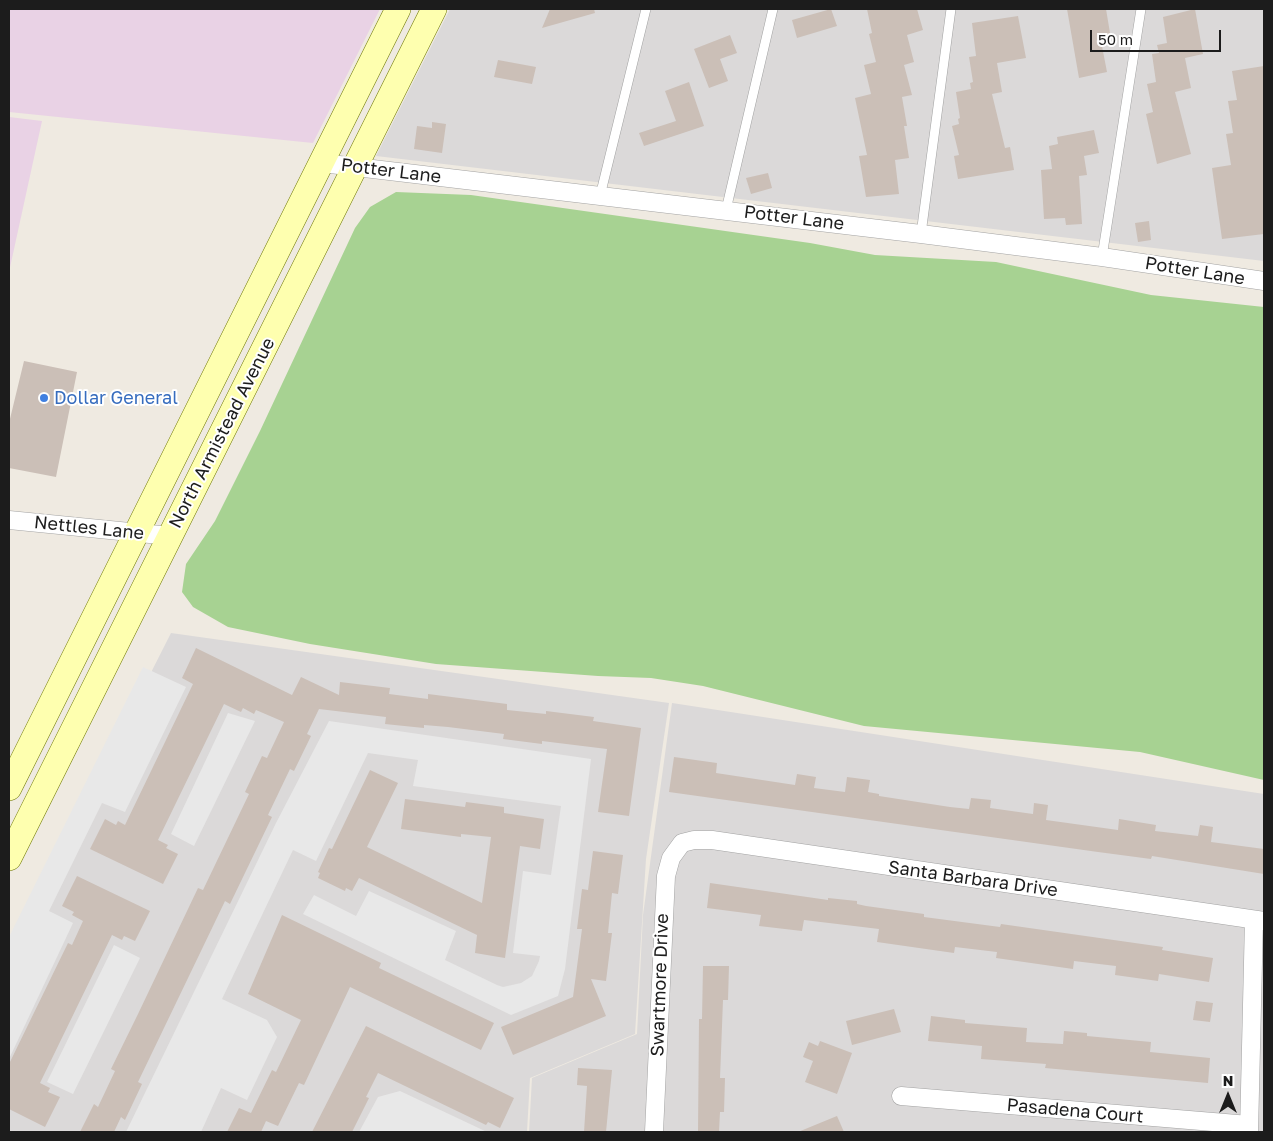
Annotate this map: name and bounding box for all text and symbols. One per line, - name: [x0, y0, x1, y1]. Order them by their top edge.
- scale bar: [1093, 20, 1224, 52]
- text: 50 m: [1098, 30, 1133, 48]
- street label: Potter Lane: [340, 154, 442, 188]
- street label: Potter Lane: [743, 201, 845, 235]
- street label: Potter Lane: [1144, 252, 1246, 290]
- street label: North Armistead Avenue: [164, 334, 280, 532]
- place label: Dollar General: [54, 387, 178, 409]
- marker: Dollar General: [38, 392, 50, 404]
- street label: Nettles Lane: [33, 511, 145, 545]
- street label: Santa Barbara Drive: [887, 856, 1059, 902]
- street label: Swartmore Drive: [647, 913, 673, 1057]
- north arrow: [1203, 1071, 1253, 1121]
- text: N: [1223, 1072, 1233, 1089]
- street label: Pasadena Court: [1006, 1094, 1144, 1128]

